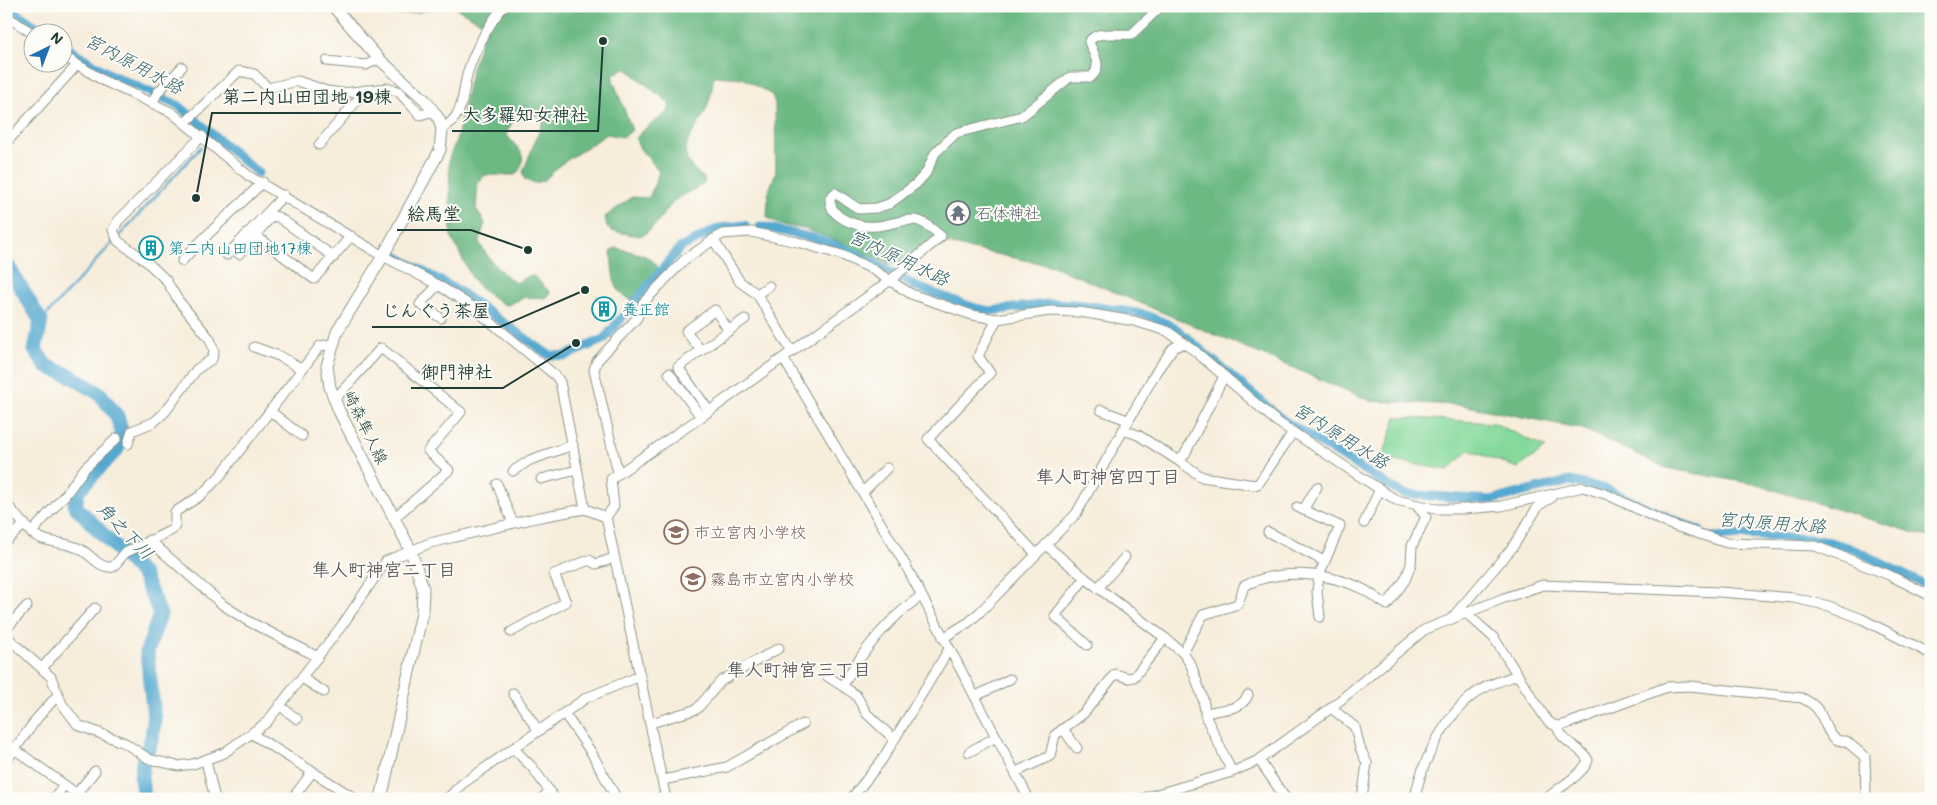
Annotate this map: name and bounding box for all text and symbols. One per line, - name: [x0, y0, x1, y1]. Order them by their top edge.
- north arrow: [22, 22, 72, 72]
- text: N: [47, 27, 67, 49]
- water label: 宮内原用水路: [81, 27, 189, 100]
- callout: 第二内山田団地 19棟: [212, 80, 401, 113]
- text: 第二内山田団地 19棟: [222, 84, 392, 108]
- callout: 大多羅知女神社: [452, 98, 598, 131]
- text: 大多羅知女神社: [462, 102, 588, 126]
- callout: 絵馬堂: [397, 197, 471, 230]
- temple icon: 石体神社: [945, 200, 971, 226]
- text: 絵馬堂: [407, 201, 461, 225]
- place label: 石体神社: [976, 202, 1040, 223]
- water label: 宮内原用水路: [845, 223, 954, 291]
- building icon: 第二内山田団地17棟: [138, 235, 164, 261]
- place label: 第二内山田団地17棟: [168, 237, 312, 258]
- callout: じんぐう茶屋: [372, 294, 500, 327]
- building icon: 養正館: [591, 296, 617, 322]
- text: じんぐう茶屋: [382, 298, 490, 322]
- place label: 養正館: [622, 298, 670, 319]
- callout: 御門神社: [411, 355, 503, 388]
- text: 御門神社: [421, 359, 493, 383]
- street label: 崎森隼人線: [339, 386, 393, 467]
- water label: 宮内原用水路: [1289, 396, 1395, 474]
- district label: 隼人町神宮四丁目: [1036, 464, 1180, 488]
- water label: 角之下川: [92, 496, 159, 565]
- water label: 宮内原用水路: [1717, 506, 1828, 538]
- school or university icon: 市立宮内小学校: [663, 519, 689, 545]
- place label: 市立宮内小学校: [694, 521, 806, 542]
- district label: 隼人町神宮二丁目: [312, 557, 456, 581]
- school or university icon: 霧島市立宮内小学校: [680, 566, 706, 592]
- place label: 霧島市立宮内小学校: [710, 568, 854, 589]
- district label: 隼人町神宮三丁目: [727, 657, 871, 681]

